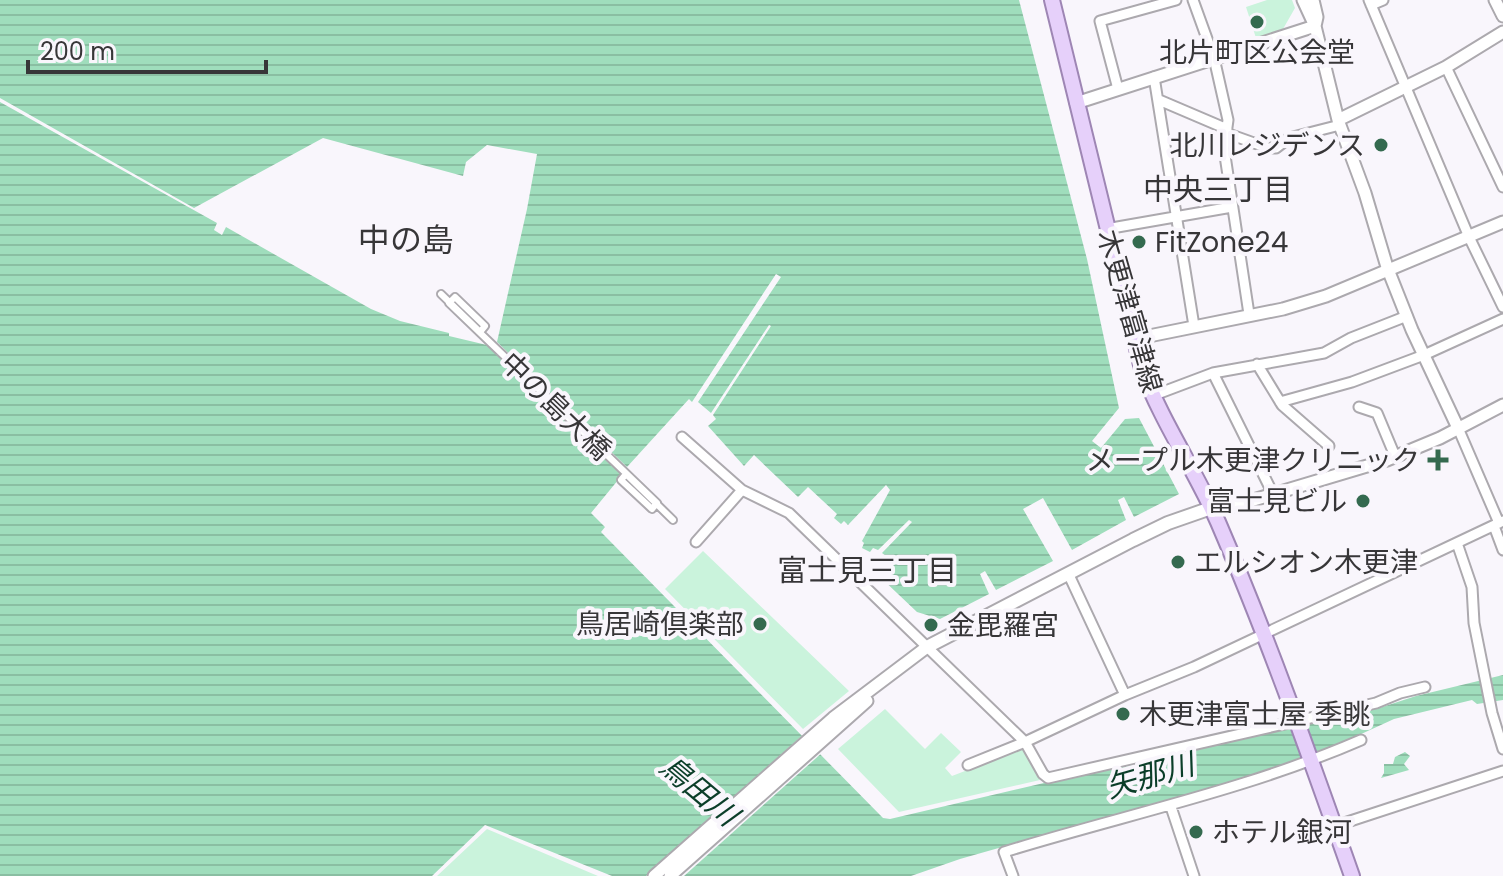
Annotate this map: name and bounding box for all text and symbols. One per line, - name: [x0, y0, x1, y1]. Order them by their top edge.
- marker: 北片町区公会堂: [1248, 13, 1266, 31]
- scale bar: [28, 24, 266, 74]
- place label: 北片町区公会堂: [1159, 33, 1355, 72]
- text: 200 m: [40, 35, 115, 68]
- place label: 北川レジデンス: [1170, 126, 1365, 165]
- marker: 北川レジデンス: [1372, 136, 1390, 154]
- district label: 中央三丁目: [1143, 168, 1293, 211]
- district label: 中の島: [358, 217, 454, 262]
- place label: FitZone24: [1155, 223, 1288, 262]
- street label: 木更津富津線: [1088, 225, 1171, 397]
- marker: FitZone24: [1130, 233, 1148, 251]
- street label: 中の島大橋: [492, 344, 620, 469]
- place label: メープル木更津クリニック: [1086, 441, 1420, 480]
- marker: メープル木更津クリニック: [1427, 449, 1449, 471]
- place label: 富士見ビル: [1207, 482, 1347, 521]
- marker: 富士見ビル: [1354, 492, 1372, 510]
- place label: エルシオン木更津: [1194, 543, 1418, 582]
- district label: 富士見三丁目: [777, 549, 957, 592]
- marker: エルシオン木更津: [1169, 553, 1187, 571]
- place label: 鳥居崎倶楽部: [576, 605, 744, 644]
- place label: 金毘羅宮: [947, 606, 1059, 645]
- marker: 鳥居崎倶楽部: [751, 615, 769, 633]
- marker: 金毘羅宮: [922, 616, 940, 634]
- place label: 木更津富士屋 季眺: [1139, 695, 1370, 734]
- marker: 木更津富士屋 季眺: [1114, 705, 1132, 723]
- water label: 矢那川: [1101, 742, 1202, 809]
- water label: 鳥田川: [651, 745, 750, 838]
- place label: ホテル銀河: [1212, 813, 1352, 852]
- marker: ホテル銀河: [1187, 823, 1205, 841]

